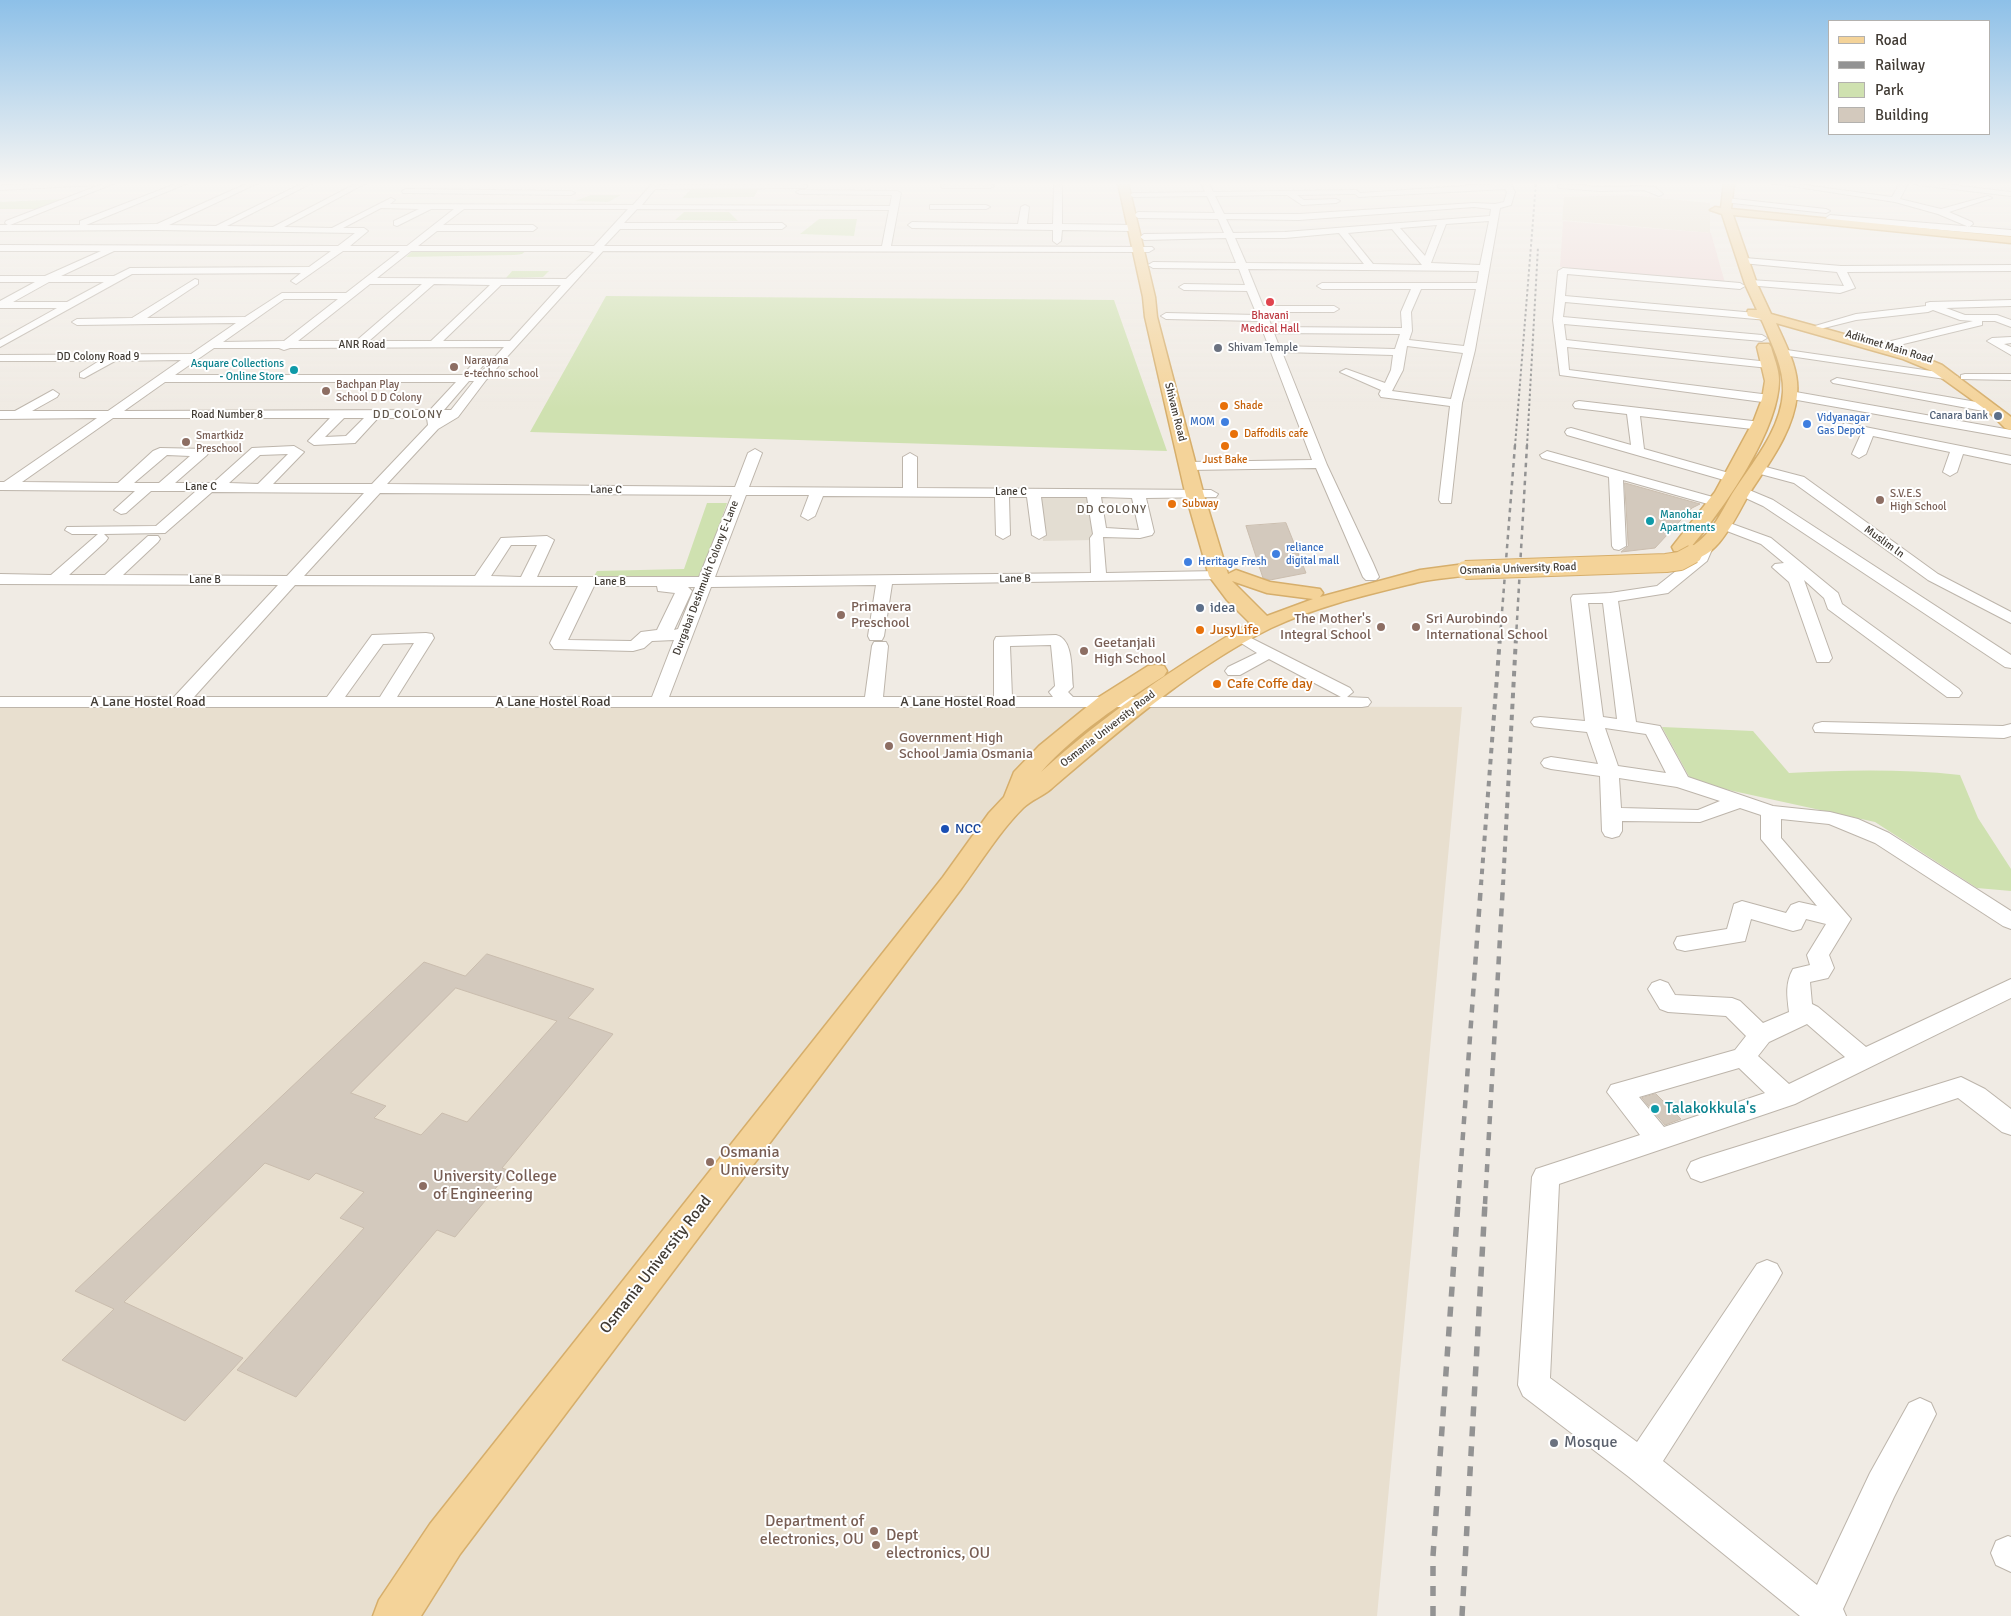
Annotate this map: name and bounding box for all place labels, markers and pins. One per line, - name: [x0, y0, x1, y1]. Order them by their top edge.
- marker: Bhavani Medical Hall: [1264, 296, 1276, 308]
- place label: Bhavani Medical Hall: [1241, 309, 1299, 335]
- place label: Shivam Temple: [1228, 341, 1298, 355]
- marker: Shivam Temple: [1212, 342, 1224, 354]
- place label: Narayana e-techno school: [464, 354, 539, 380]
- place label: Asquare Collections - Online Store: [191, 357, 284, 383]
- marker: Narayana e-techno school: [448, 361, 460, 373]
- marker: Asquare Collections - Online Store: [288, 364, 300, 376]
- place label: Bachpan Play School D D Colony: [336, 378, 422, 404]
- marker: Bachpan Play School D D Colony: [320, 385, 332, 397]
- place label: Shade: [1234, 399, 1263, 413]
- marker: Shade: [1218, 400, 1230, 412]
- place label: Canara bank: [1929, 409, 1988, 423]
- marker: Canara bank: [1992, 410, 2004, 422]
- place label: Vidyanagar Gas Depot: [1817, 411, 1870, 437]
- place label: MOM: [1190, 415, 1215, 429]
- marker: MOM: [1219, 416, 1231, 428]
- marker: Vidyanagar Gas Depot: [1801, 418, 1813, 430]
- place label: Daffodils cafe: [1244, 427, 1308, 441]
- marker: Daffodils cafe: [1228, 428, 1240, 440]
- place label: Smartkidz Preschool: [196, 429, 244, 455]
- marker: Smartkidz Preschool: [180, 436, 192, 448]
- marker: Just Bake: [1219, 440, 1231, 452]
- place label: Just Bake: [1202, 453, 1248, 467]
- place label: S.V.E.S High School: [1890, 487, 1947, 513]
- marker: S.V.E.S High School: [1874, 494, 1886, 506]
- place label: Subway: [1182, 497, 1218, 511]
- marker: Subway: [1166, 498, 1178, 510]
- place label: Manohar Apartments: [1660, 508, 1715, 534]
- marker: Manohar Apartments: [1644, 515, 1656, 527]
- place label: reliance digital mall: [1286, 541, 1339, 567]
- marker: reliance digital mall: [1270, 548, 1282, 560]
- place label: Heritage Fresh: [1198, 555, 1267, 569]
- marker: Heritage Fresh: [1182, 556, 1194, 568]
- place label: Primavera Preschool: [851, 599, 911, 632]
- place label: idea: [1210, 600, 1235, 616]
- marker: idea: [1194, 602, 1206, 614]
- marker: Primavera Preschool: [835, 609, 847, 621]
- place label: The Mother's Integral School: [1280, 611, 1371, 644]
- place label: Sri Aurobindo International School: [1426, 611, 1548, 644]
- marker: The Mother's Integral School: [1375, 621, 1387, 633]
- marker: Sri Aurobindo International School: [1410, 621, 1422, 633]
- place label: JusyLife: [1210, 622, 1259, 638]
- marker: JusyLife: [1194, 624, 1206, 636]
- place label: Geetanjali High School: [1094, 635, 1166, 668]
- marker: Geetanjali High School: [1078, 645, 1090, 657]
- place label: Cafe Coffe day: [1227, 676, 1312, 692]
- marker: Cafe Coffe day: [1211, 678, 1223, 690]
- place label: Government High School Jamia Osmania: [899, 730, 1033, 762]
- marker: Government High School Jamia Osmania: [883, 740, 895, 752]
- place label: NCC: [955, 821, 981, 837]
- marker: NCC: [939, 823, 951, 835]
- place label: Talakokkula's: [1665, 1099, 1756, 1119]
- marker: Talakokkula's: [1649, 1103, 1661, 1115]
- place label: Osmania University: [720, 1143, 789, 1181]
- marker: Osmania University: [704, 1156, 716, 1168]
- place label: University College of Engineering: [433, 1167, 557, 1205]
- marker: University College of Engineering: [417, 1180, 429, 1192]
- place label: Mosque: [1564, 1433, 1617, 1453]
- marker: Mosque: [1548, 1437, 1560, 1449]
- place label: Department of electronics, OU: [760, 1512, 864, 1550]
- marker: Department of electronics, OU: [868, 1525, 880, 1537]
- place label: Dept electronics, OU: [886, 1526, 990, 1564]
- marker: Dept electronics, OU: [870, 1539, 882, 1551]

